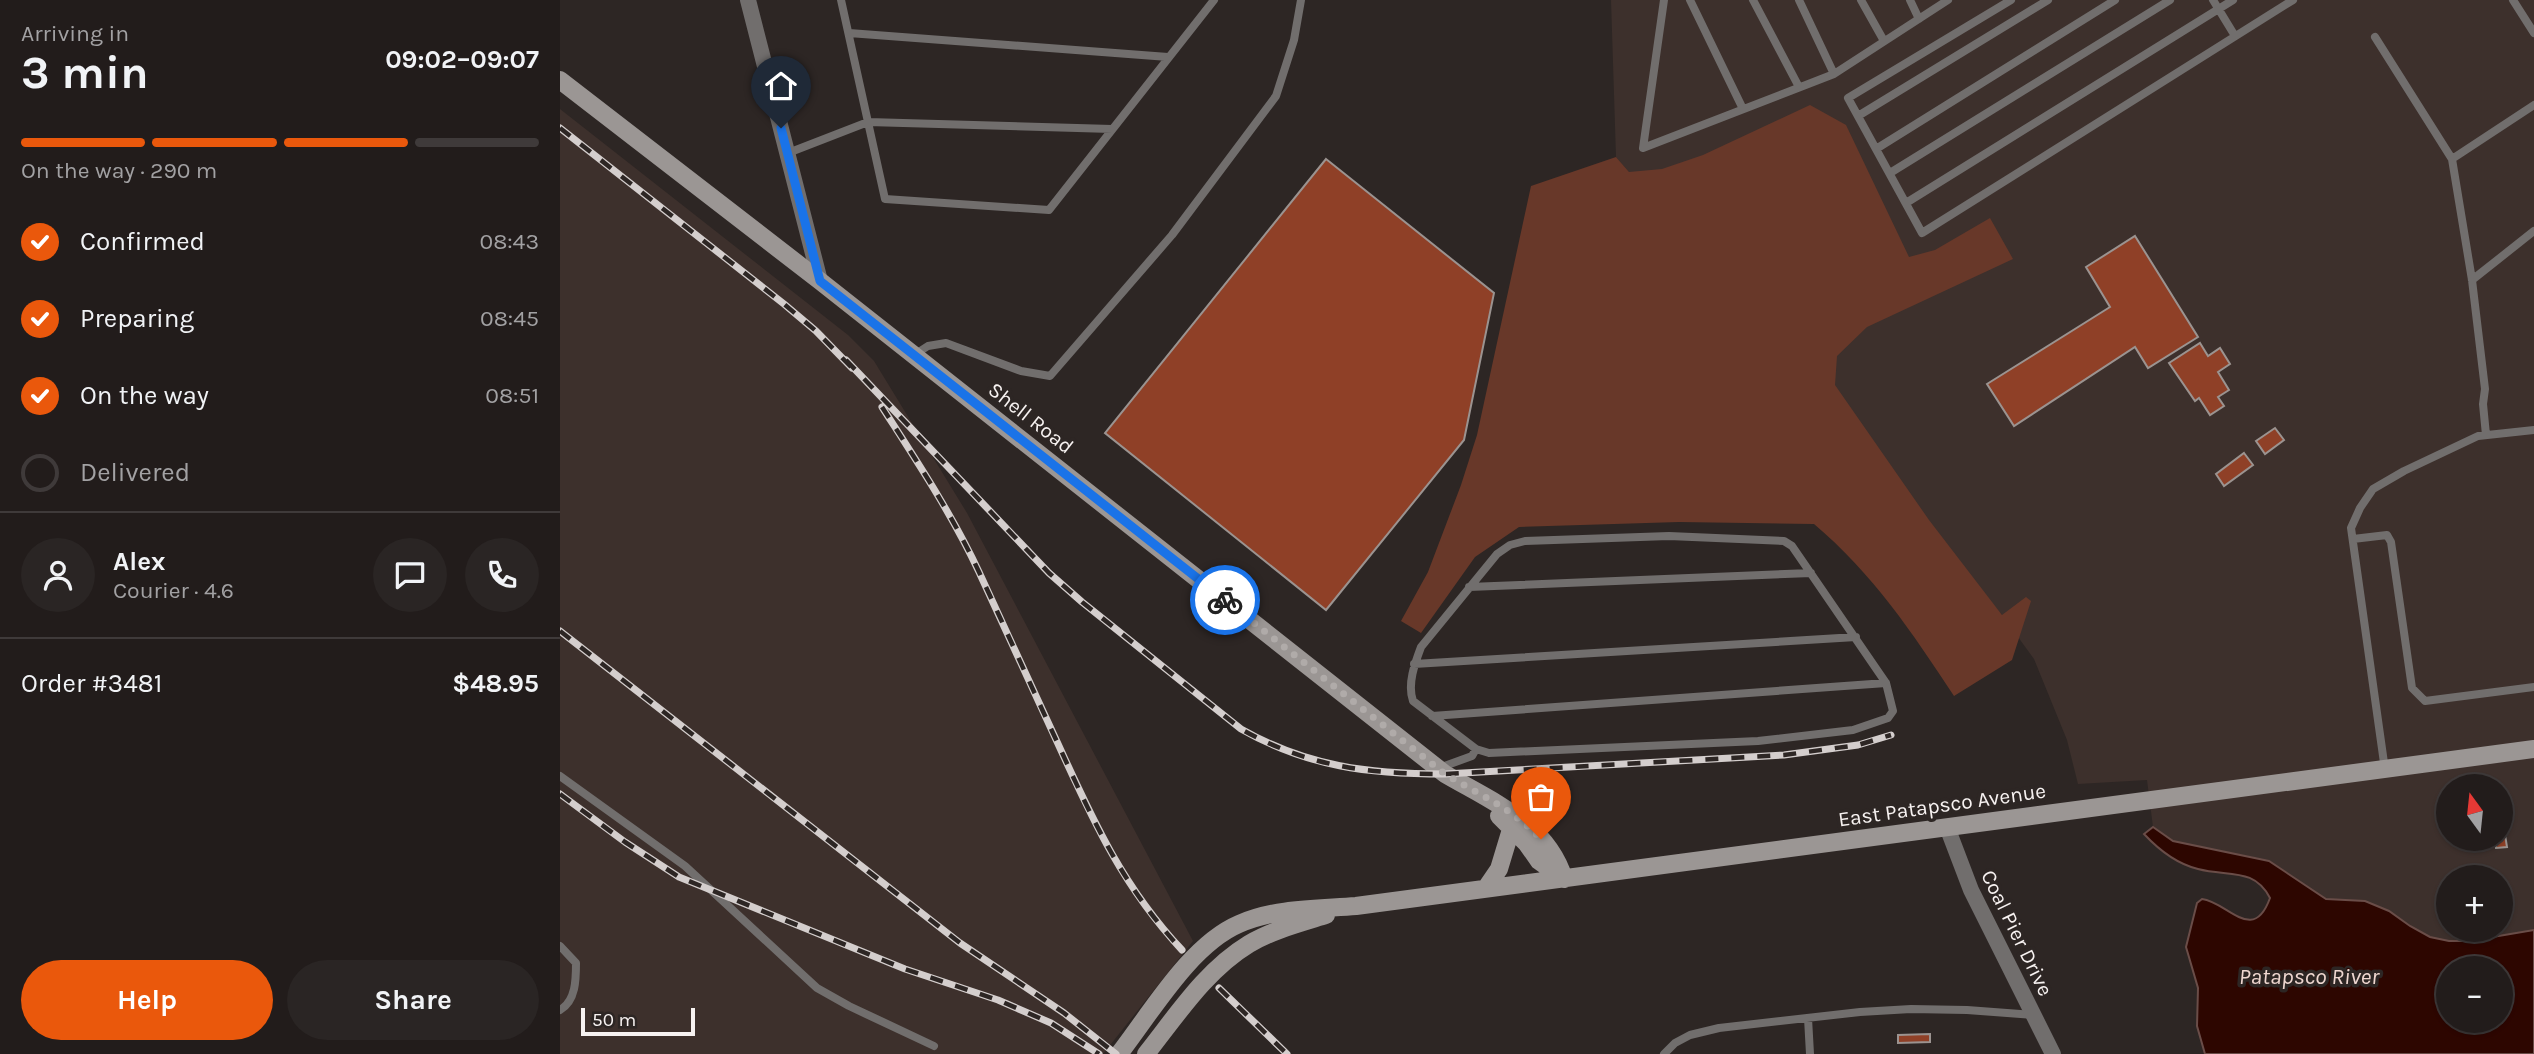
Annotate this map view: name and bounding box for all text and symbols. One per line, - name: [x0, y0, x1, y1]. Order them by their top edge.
- text: Arriving in: [21, 20, 129, 47]
- text: 09:02–09:07: [385, 44, 539, 75]
- text: 3 min: [21, 46, 149, 100]
- pin: [751, 56, 811, 128]
- icon: home: [762, 67, 800, 105]
- text: On the way · 290 m: [21, 157, 217, 184]
- icon: check: [21, 223, 59, 261]
- text: Confirmed: [80, 226, 205, 257]
- text: 08:43: [479, 228, 539, 255]
- icon: check: [21, 300, 59, 338]
- text: Preparing: [80, 303, 194, 334]
- text: 08:45: [480, 305, 539, 332]
- icon: check: [21, 377, 59, 415]
- street label: Shell Road: [984, 377, 1078, 459]
- text: On the way: [80, 380, 209, 411]
- text: 08:51: [485, 382, 539, 409]
- text: Delivered: [80, 457, 190, 488]
- button: person: [21, 538, 95, 612]
- button: chat: [373, 538, 447, 612]
- button: phone: [465, 538, 539, 612]
- text: Alex: [113, 546, 165, 577]
- courier: [1190, 565, 1260, 635]
- text: Courier · 4.6: [113, 577, 234, 604]
- icon: bike: [1206, 581, 1244, 619]
- text: Order #3481: [21, 668, 162, 699]
- text: $48.95: [452, 668, 539, 699]
- pin: [1511, 767, 1571, 839]
- north arrow: [2436, 774, 2513, 850]
- map controls: [2436, 774, 2513, 1033]
- icon: bag: [1522, 778, 1560, 816]
- street label: East Patapsco Avenue: [1837, 779, 2047, 831]
- button: +: [2436, 865, 2513, 942]
- street label: Coal Pier Drive: [1976, 866, 2058, 1000]
- button: −: [2436, 956, 2513, 1033]
- button: Help: [21, 960, 273, 1040]
- button: Share: [287, 960, 539, 1040]
- water label: Patapsco River: [2239, 963, 2380, 990]
- scale bar: [581, 1005, 695, 1037]
- text: 50 m: [592, 1009, 636, 1031]

